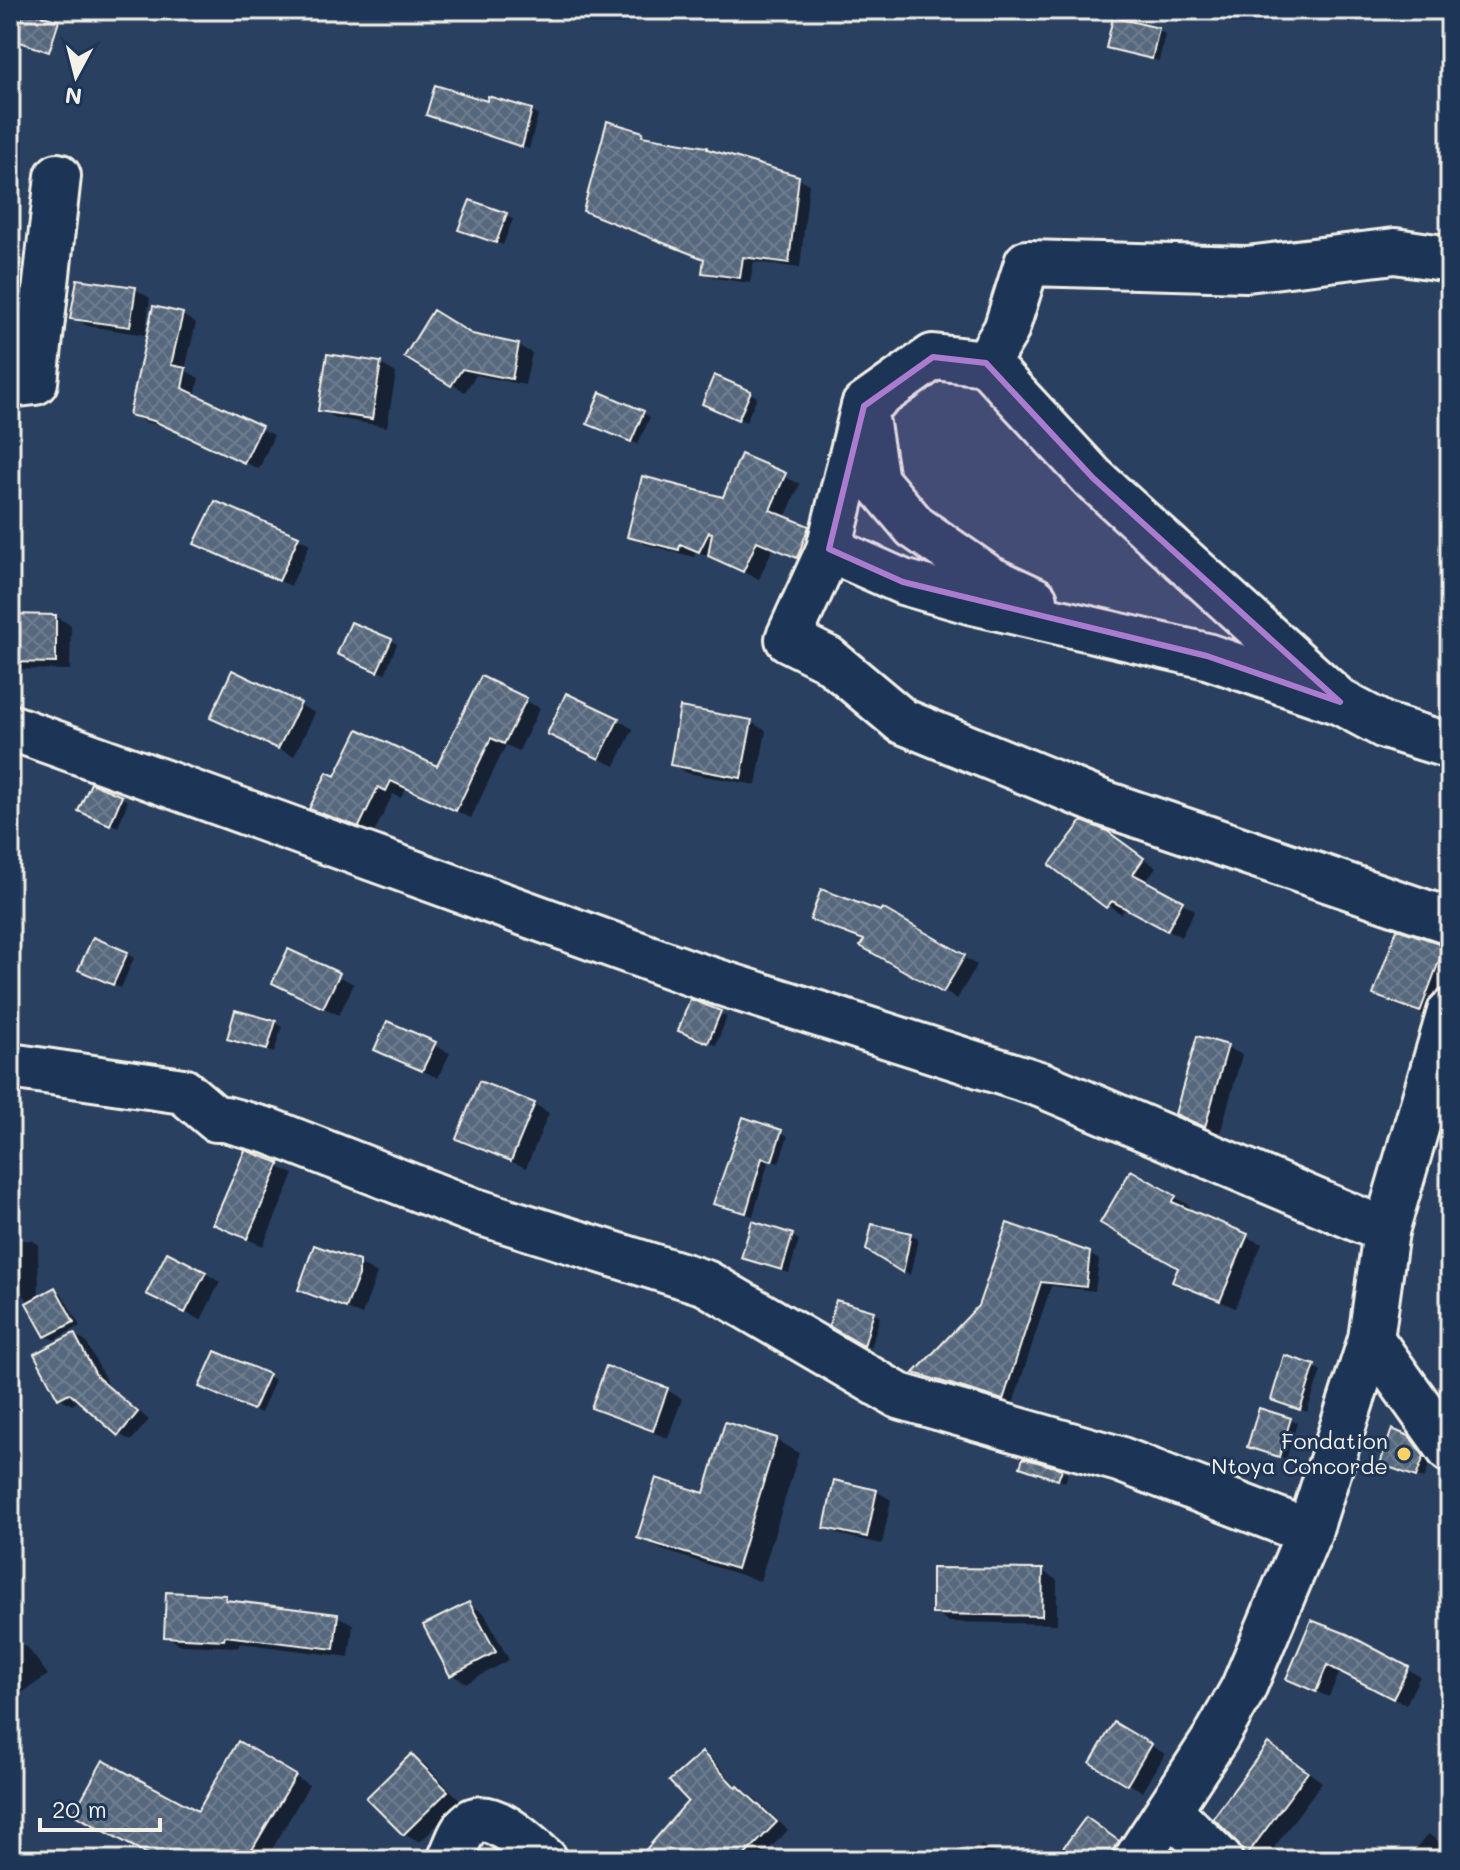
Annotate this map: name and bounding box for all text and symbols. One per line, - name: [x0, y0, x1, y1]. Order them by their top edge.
- north arrow: [36, 36, 116, 116]
- text: N: [63, 81, 84, 112]
- place label: Fondation Ntoya Concorde: [1211, 1426, 1388, 1480]
- marker: Fondation Ntoya Concorde: [1395, 1445, 1413, 1463]
- scale bar: [40, 1782, 160, 1832]
- text: 20 m: [52, 1793, 107, 1824]

